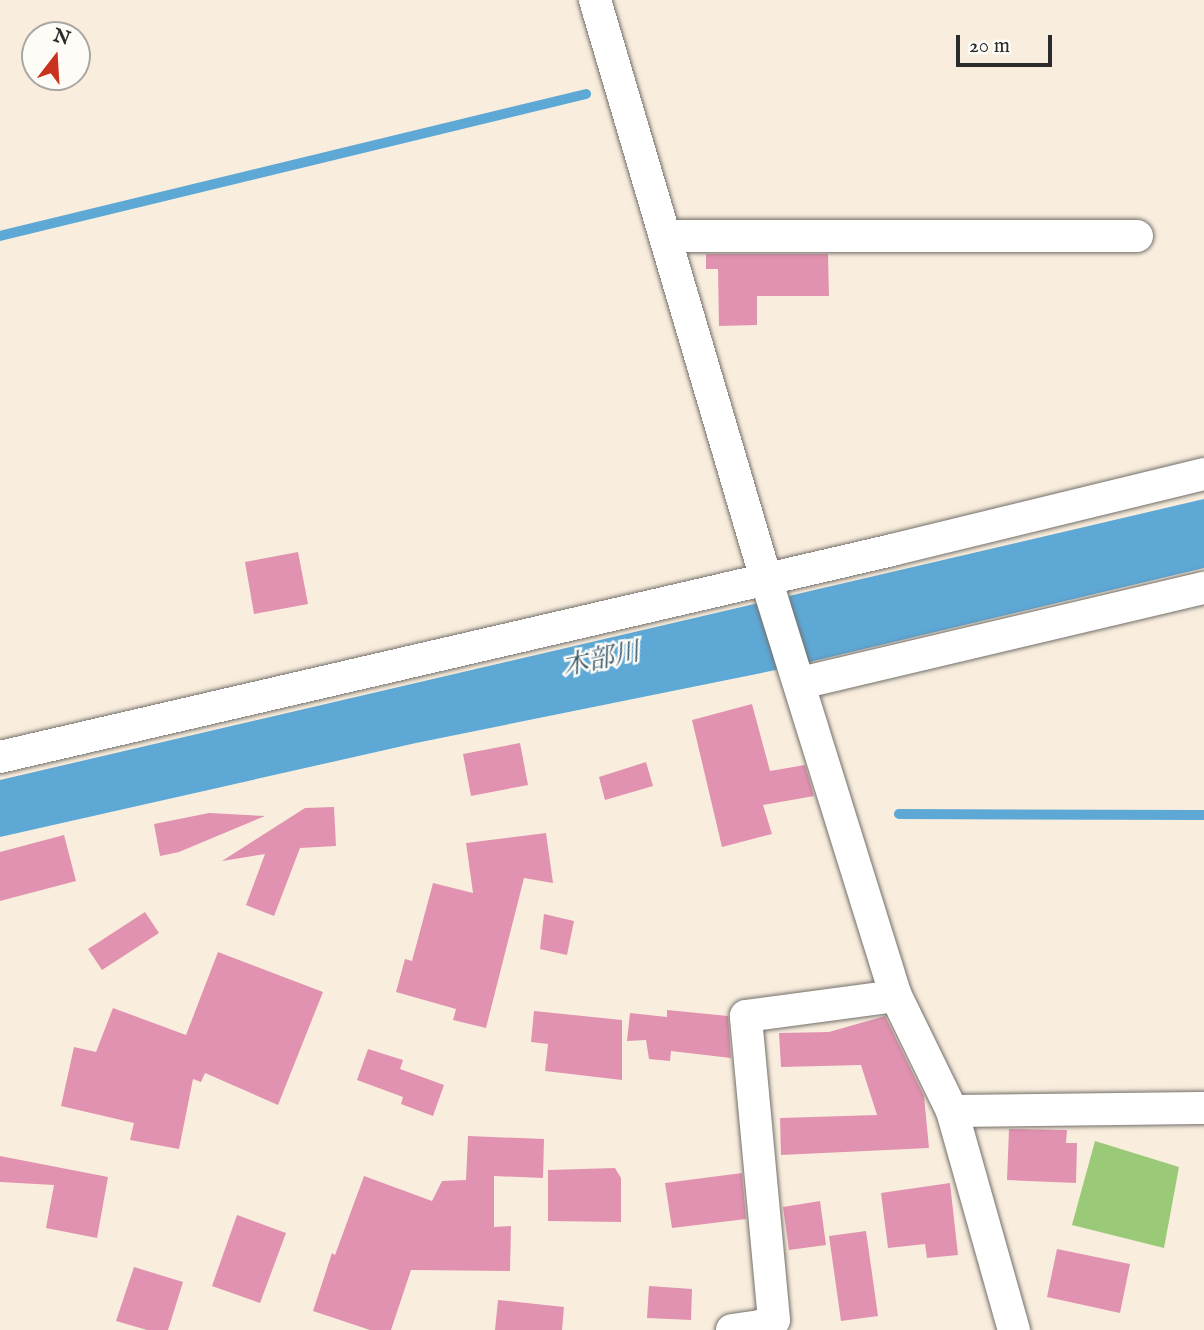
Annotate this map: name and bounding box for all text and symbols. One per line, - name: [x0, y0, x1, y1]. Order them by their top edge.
- north arrow: [21, 21, 91, 91]
- scale bar: [959, 21, 1055, 65]
- text: N: [50, 24, 73, 52]
- text: 20 m: [969, 33, 1010, 60]
- water label: 木部川: [560, 637, 642, 683]

